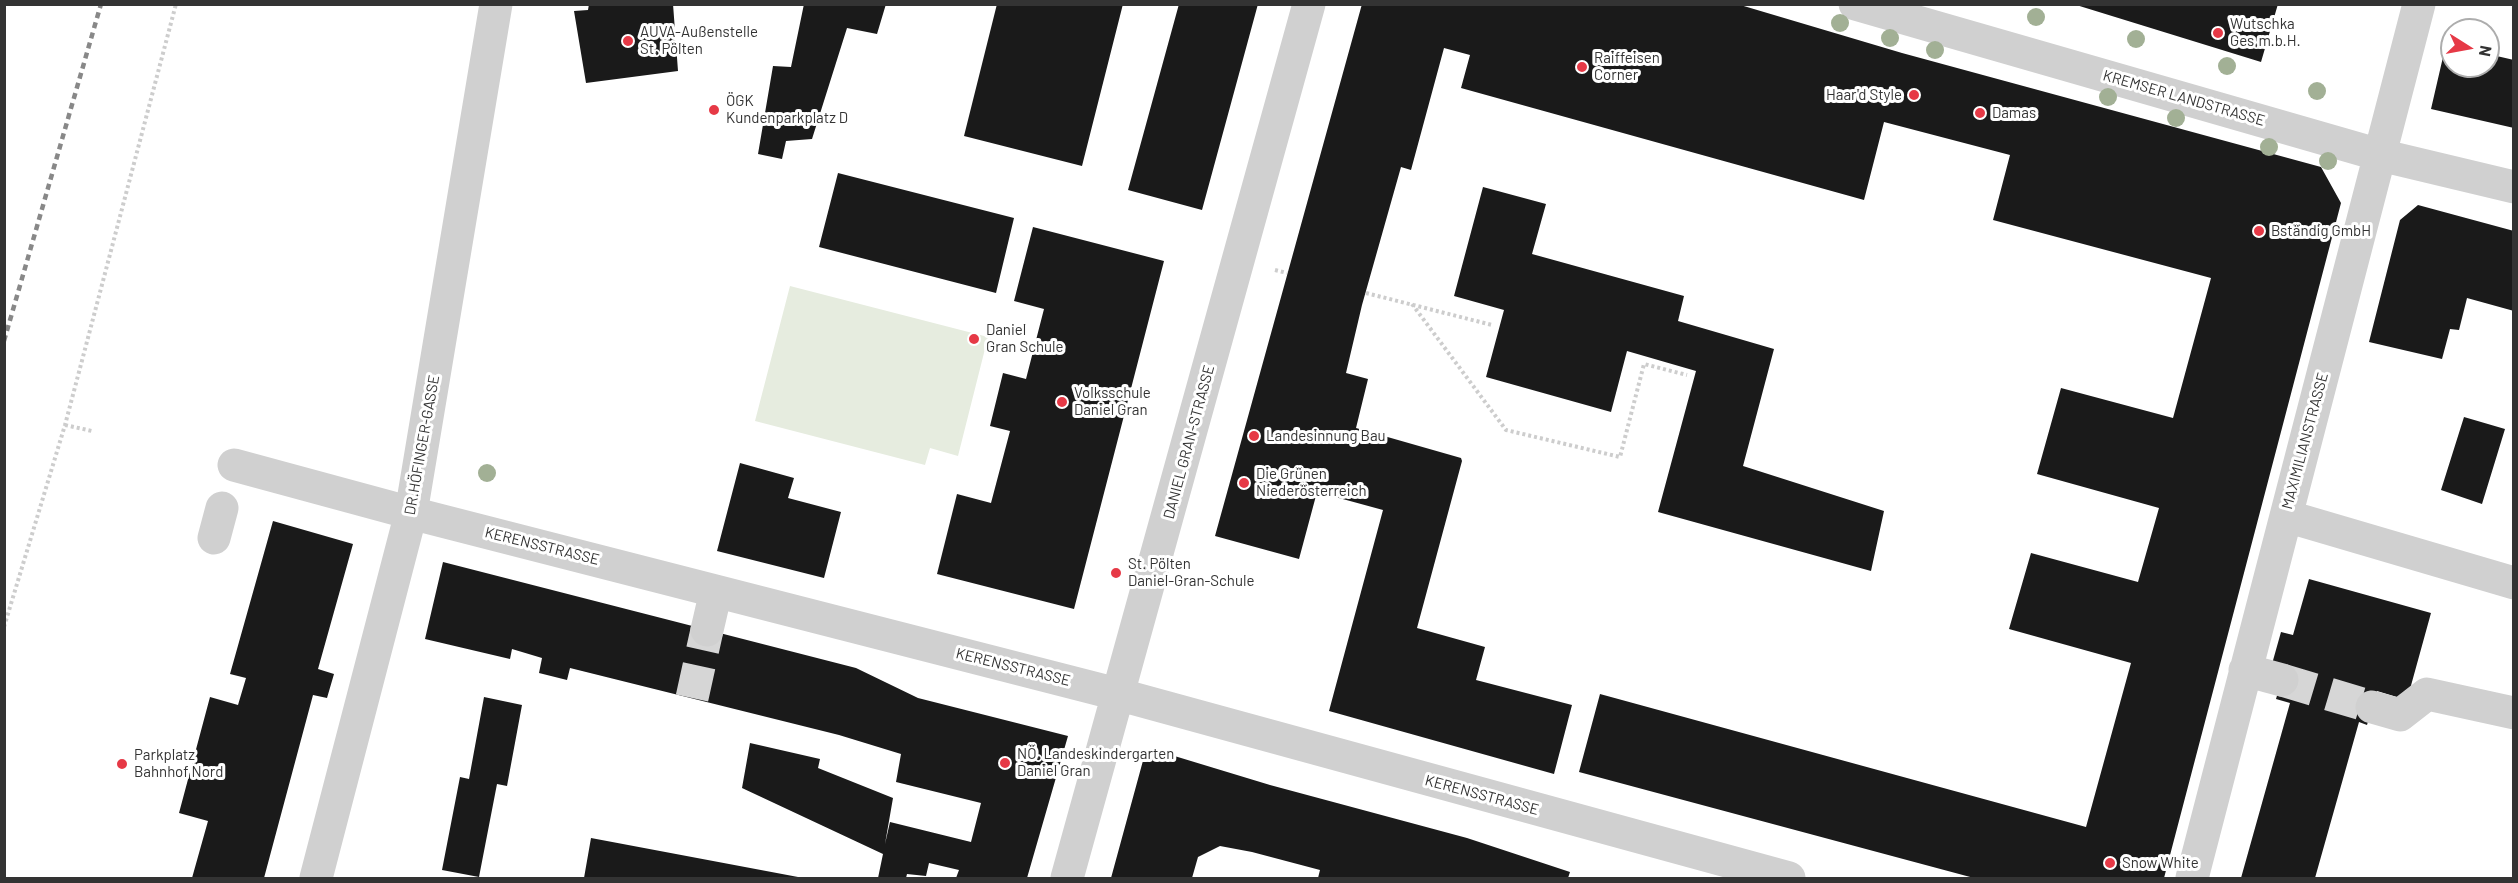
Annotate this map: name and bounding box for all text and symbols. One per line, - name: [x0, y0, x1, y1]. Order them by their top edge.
- place label: Wutschka Ges.m.b.H.: [2230, 15, 2301, 50]
- north arrow: [2440, 18, 2500, 78]
- place label: AUVA-Außenstelle St. Pölten: [640, 23, 758, 58]
- marker: Wutschka Ges.m.b.H.: [2211, 26, 2225, 40]
- marker: AUVA-Außenstelle St. Pölten: [621, 34, 635, 48]
- text: N: [2476, 44, 2497, 58]
- place label: Raiffeisen Corner: [1594, 49, 1660, 84]
- marker: Raiffeisen Corner: [1575, 60, 1589, 74]
- street label: KREMSER LANDSTRASSE: [2101, 66, 2267, 130]
- place label: Haar'd Style: [1826, 86, 1902, 104]
- marker: Haar'd Style: [1907, 88, 1921, 102]
- place label: ÖGK Kundenparkplatz D: [726, 92, 848, 127]
- marker: ÖGK Kundenparkplatz D: [707, 103, 721, 117]
- place label: Damas: [1992, 104, 2036, 122]
- marker: Damas: [1973, 106, 1987, 120]
- place label: Bständig GmbH: [2271, 222, 2371, 240]
- marker: Bständig GmbH: [2252, 224, 2266, 238]
- place label: Daniel Gran Schule: [986, 321, 1064, 356]
- marker: Daniel Gran Schule: [967, 332, 981, 346]
- street label: DANIEL GRAN-STRASSE: [1160, 363, 1218, 521]
- street label: MAXIMILIANSTRASSE: [2278, 371, 2332, 511]
- street label: DR.HÖFINGER-GASSE: [401, 374, 443, 516]
- place label: Volksschule Daniel Gran: [1074, 384, 1151, 419]
- marker: Volksschule Daniel Gran: [1055, 395, 1069, 409]
- place label: Landesinnung Bau: [1266, 427, 1386, 445]
- marker: Landesinnung Bau: [1247, 429, 1261, 443]
- place label: Die Grünen Niederösterreich: [1256, 465, 1367, 500]
- marker: Die Grünen Niederösterreich: [1237, 476, 1251, 490]
- street label: KERENSSTRASSE: [483, 523, 601, 569]
- place label: St. Pölten Daniel-Gran-Schule: [1128, 555, 1254, 590]
- marker: St. Pölten Daniel-Gran-Schule: [1109, 566, 1123, 580]
- street label: KERENSSTRASSE: [954, 644, 1072, 690]
- place label: NÖ. Landeskindergarten Daniel Gran: [1017, 745, 1174, 780]
- place label: Parkplatz Bahnhof Nord: [134, 746, 223, 781]
- marker: NÖ. Landeskindergarten Daniel Gran: [998, 756, 1012, 770]
- marker: Parkplatz Bahnhof Nord: [115, 757, 129, 771]
- street label: KERENSSTRASSE: [1423, 771, 1541, 819]
- place label: Snow White: [2122, 854, 2199, 872]
- marker: Snow White: [2103, 856, 2117, 870]

